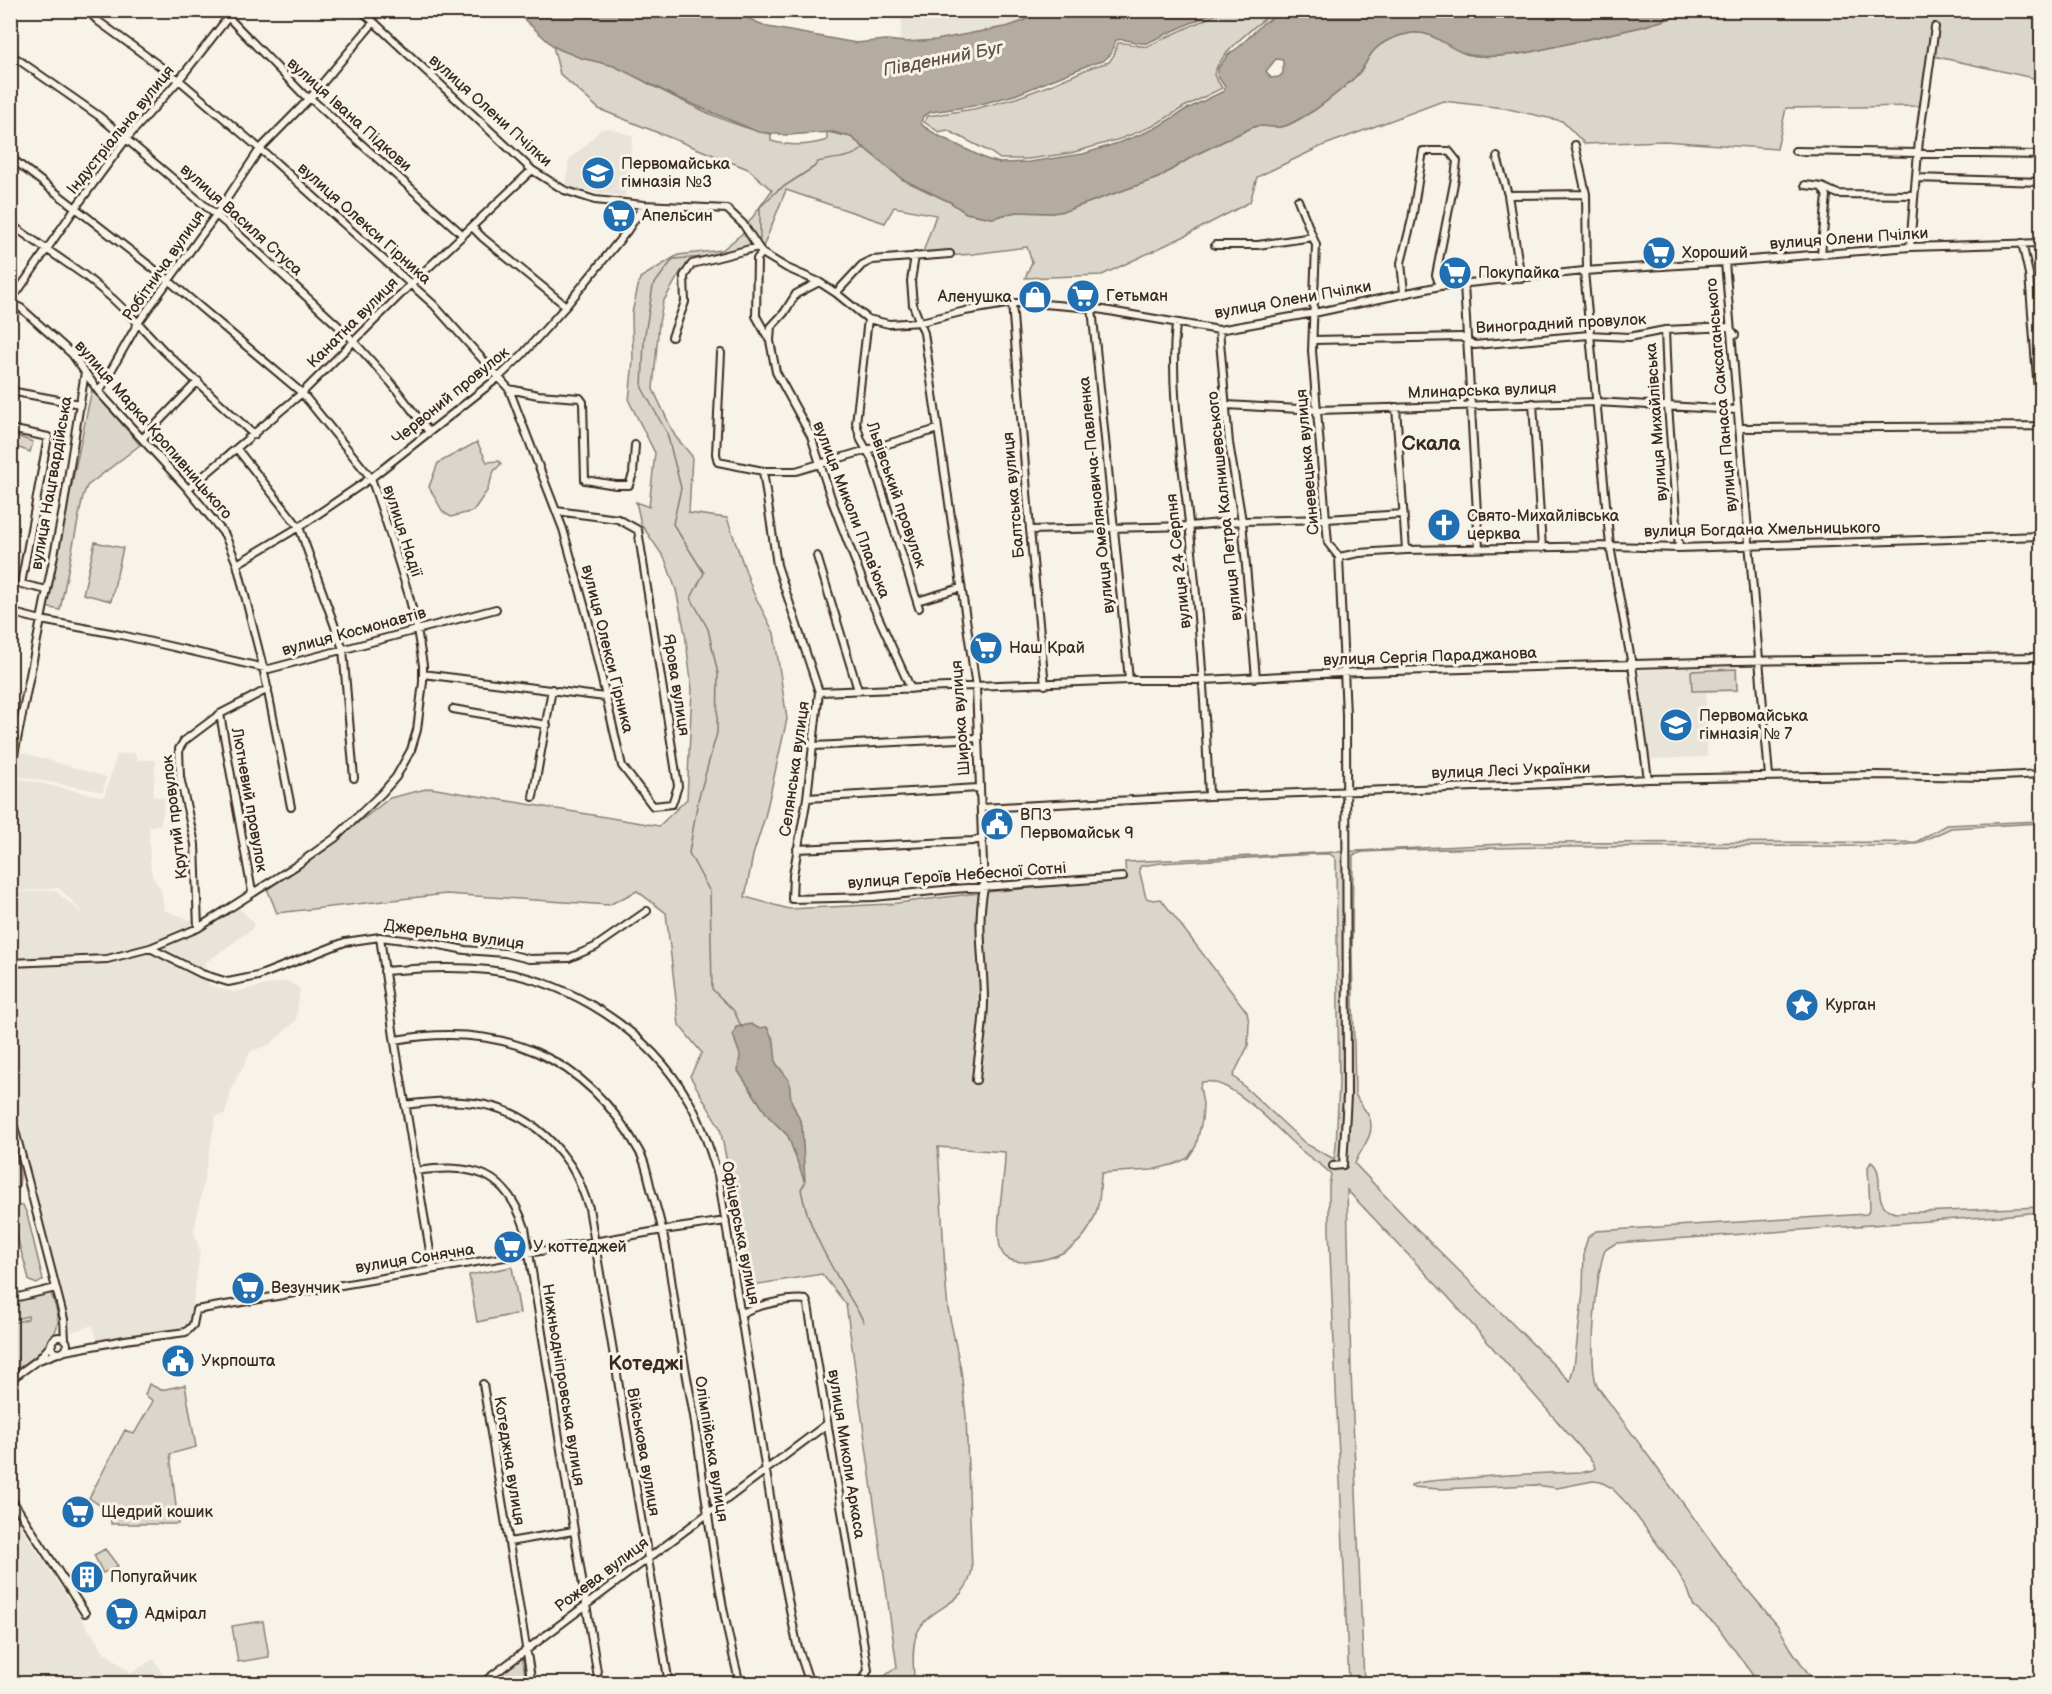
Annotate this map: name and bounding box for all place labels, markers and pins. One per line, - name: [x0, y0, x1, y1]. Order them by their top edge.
- school or university icon: Первомайська гімназія №3: [580, 155, 616, 191]
- place label: Первомайська гімназія №3: [621, 155, 731, 192]
- supermarket icon: Апельсин: [601, 198, 637, 234]
- place label: Апельсин: [641, 207, 713, 226]
- supermarket icon: Хороший: [1641, 235, 1677, 271]
- place label: Хороший: [1682, 244, 1748, 263]
- supermarket icon: Покупайка: [1437, 255, 1473, 291]
- place label: Покупайка: [1478, 264, 1560, 283]
- supermarket icon: Гетьман: [1065, 278, 1101, 314]
- shop icon: Аленушка: [1017, 279, 1053, 315]
- place label: Гетьман: [1106, 287, 1168, 306]
- place label: Аленушка: [937, 288, 1013, 307]
- church icon: Свято-Михайлівська церква: [1426, 507, 1462, 543]
- place label: Свято-Михайлівська церква: [1467, 507, 1620, 544]
- supermarket icon: Наш Край: [968, 630, 1004, 666]
- place label: Наш Край: [1009, 639, 1085, 658]
- school or university icon: Первомайська гімназія № 7: [1658, 707, 1694, 743]
- place label: Первомайська гімназія № 7: [1699, 707, 1809, 744]
- public building icon: ВПЗ Первомайськ 9: [979, 806, 1015, 842]
- place label: ВПЗ Первомайськ 9: [1020, 806, 1134, 843]
- place icon: Курган: [1784, 987, 1820, 1023]
- place label: Курган: [1825, 996, 1876, 1015]
- supermarket icon: У коттеджей: [492, 1229, 528, 1265]
- place label: У коттеджей: [533, 1238, 627, 1257]
- supermarket icon: Везунчик: [230, 1270, 266, 1306]
- place label: Везунчик: [271, 1279, 340, 1298]
- public building icon: Укрпошта: [160, 1343, 196, 1379]
- place label: Укрпошта: [201, 1352, 276, 1371]
- supermarket icon: Щедрий кошик: [60, 1494, 96, 1530]
- place label: Щедрий кошик: [101, 1503, 214, 1522]
- building icon: Попугайчик: [69, 1559, 105, 1595]
- place label: Попугайчик: [110, 1568, 198, 1587]
- supermarket icon: Адмірал: [104, 1596, 140, 1632]
- place label: Адмірал: [144, 1605, 206, 1624]

